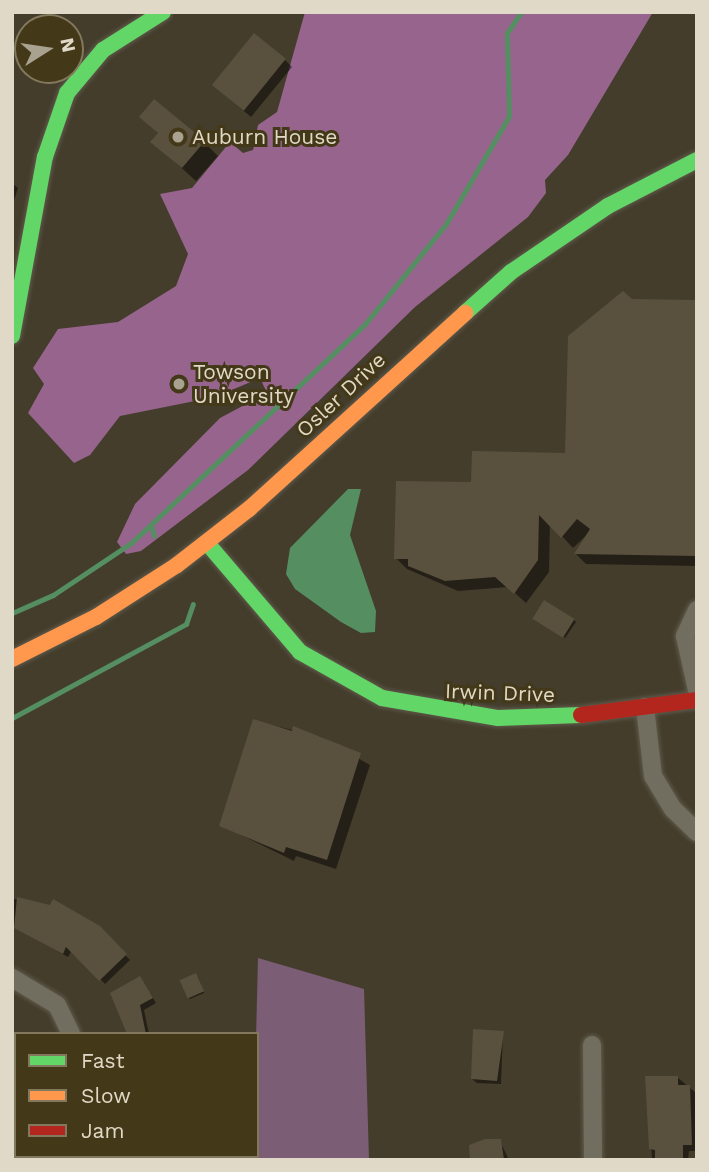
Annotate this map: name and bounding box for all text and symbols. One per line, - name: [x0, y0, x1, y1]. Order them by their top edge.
- north arrow: [14, 14, 84, 84]
- text: N: [55, 36, 81, 54]
- place label: Auburn House: [192, 124, 337, 150]
- marker: Auburn House: [170, 129, 186, 145]
- street label: Osler Drive: [291, 347, 391, 443]
- place label: Towson University: [193, 359, 294, 409]
- marker: Towson University: [171, 376, 187, 392]
- street label: Irwin Drive: [444, 678, 556, 708]
- legend: [14, 1032, 259, 1158]
- text: Fast: [81, 1048, 125, 1073]
- text: Slow: [81, 1083, 131, 1108]
- text: Jam: [81, 1118, 124, 1143]

